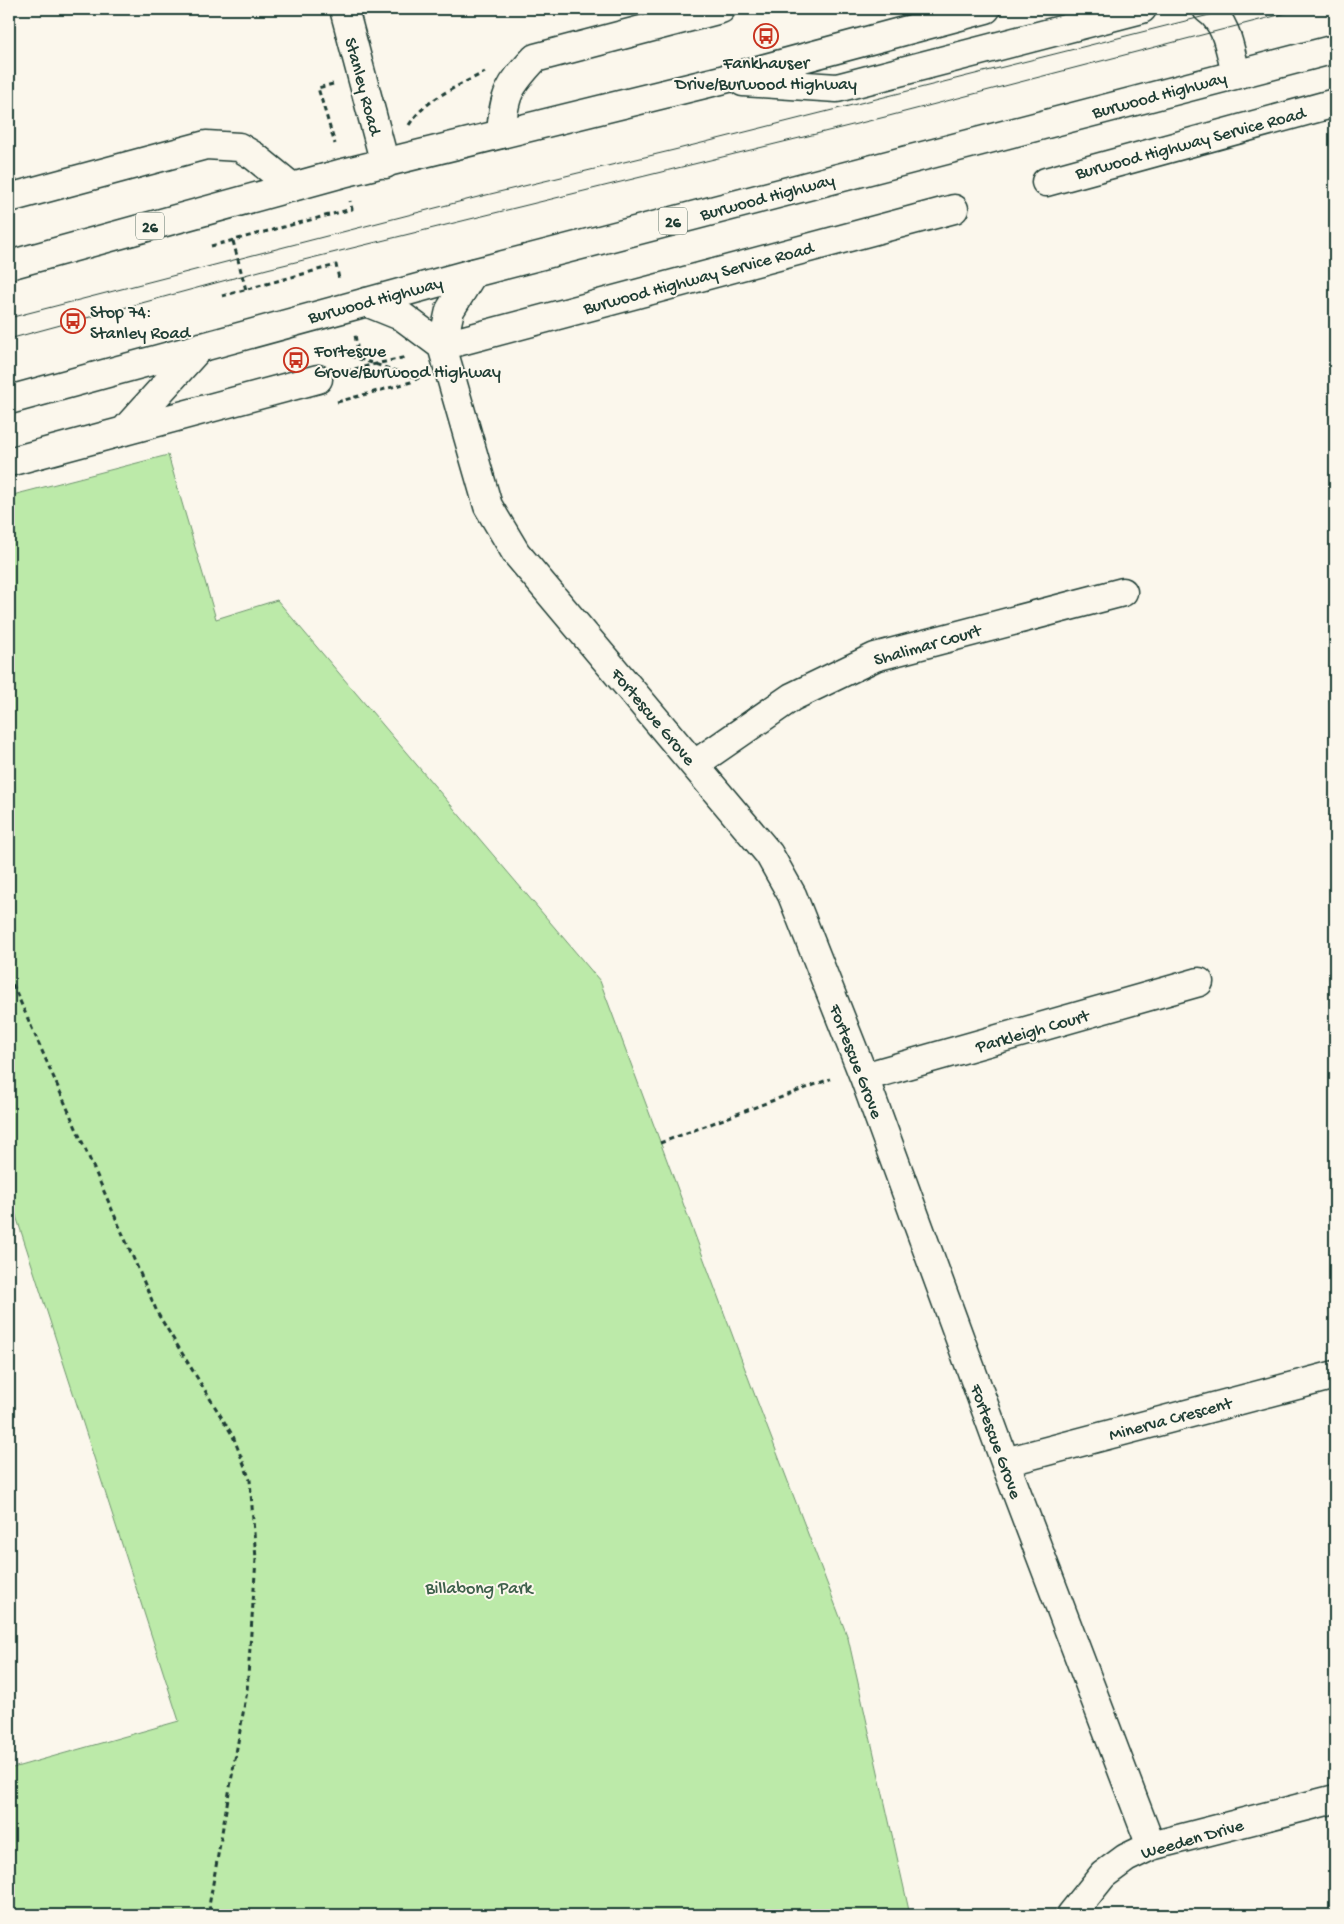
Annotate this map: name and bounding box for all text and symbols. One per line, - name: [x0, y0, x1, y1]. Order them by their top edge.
- bus stop icon: Fankhauser Drive/Burwood Highway: [753, 23, 779, 49]
- street label: Stanley Road: [339, 36, 385, 139]
- place label: Fankhauser Drive/Burwood Highway: [674, 54, 857, 96]
- street label: Burwood Highway: [1089, 68, 1229, 125]
- street label: Burwood Highway Service Road: [1072, 103, 1309, 186]
- street label: Burwood Highway: [697, 170, 837, 227]
- road number: 26: [659, 208, 687, 235]
- road number: 26: [136, 212, 164, 240]
- street label: Burwood Highway Service Road: [580, 238, 817, 321]
- street label: Burwood Highway: [305, 273, 445, 330]
- place label: Stop 74: Stanley Road: [90, 303, 191, 345]
- bus stop icon: Stop 74: Stanley Road: [60, 308, 86, 334]
- place label: Fortescue Grove/Burwood Highway: [313, 342, 501, 384]
- bus stop icon: Fortescue Grove/Burwood Highway: [283, 347, 309, 373]
- street label: Shalimar Court: [872, 621, 985, 672]
- street label: Fortescue Grove: [605, 664, 699, 771]
- street label: Fortescue Grove: [823, 1001, 886, 1123]
- street label: Parkleigh Court: [973, 1006, 1093, 1059]
- street label: Fortescue Grove: [964, 1381, 1025, 1503]
- street label: Minerva Crescent: [1107, 1394, 1236, 1447]
- park label: Billabong Park: [424, 1579, 535, 1600]
- street label: Weeden Drive: [1139, 1816, 1247, 1865]

